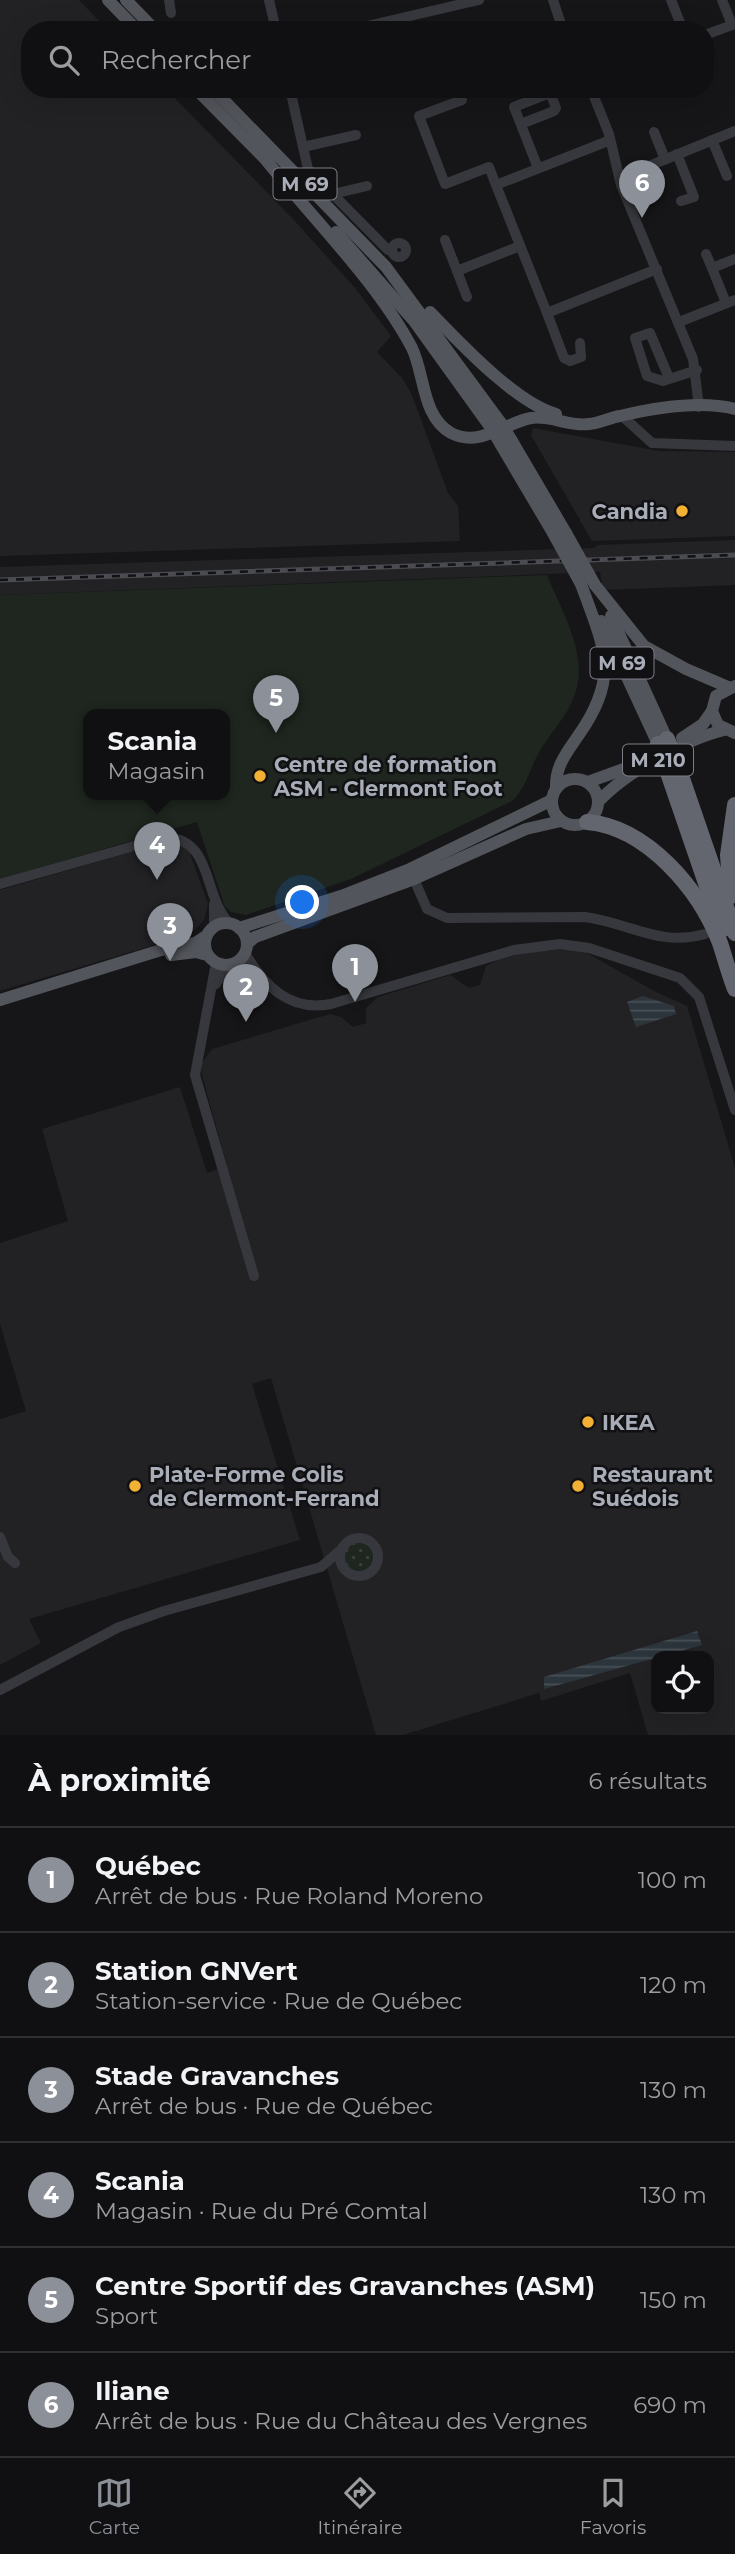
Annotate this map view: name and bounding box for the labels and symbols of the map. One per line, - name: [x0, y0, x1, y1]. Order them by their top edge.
- pin: 6: [619, 160, 665, 218]
- road number: M 69: [274, 168, 336, 200]
- place label: Candia: [592, 499, 668, 524]
- marker: Candia: [674, 503, 690, 519]
- road number: M 69: [590, 648, 654, 678]
- pin: 5: [253, 675, 299, 733]
- road number: M 210: [623, 744, 693, 776]
- place label: Centre de formation ASM - Clermont Foot: [273, 752, 503, 801]
- marker: Centre de formation ASM - Clermont Foot: [252, 768, 268, 784]
- pin: 4: [134, 822, 180, 880]
- your location: [285, 885, 319, 919]
- pin: 3: [147, 903, 193, 961]
- pin: 1: [332, 944, 378, 1002]
- pin: 2: [223, 964, 269, 1022]
- place label: IKEA: [602, 1410, 656, 1435]
- marker: IKEA: [580, 1414, 596, 1430]
- place label: Plate-Forme Colis de Clermont-Ferrand: [149, 1462, 380, 1511]
- place label: Restaurant Suédois: [592, 1462, 713, 1511]
- marker: Plate-Forme Colis de Clermont-Ferrand: [127, 1478, 143, 1494]
- marker: Restaurant Suédois: [570, 1478, 586, 1494]

